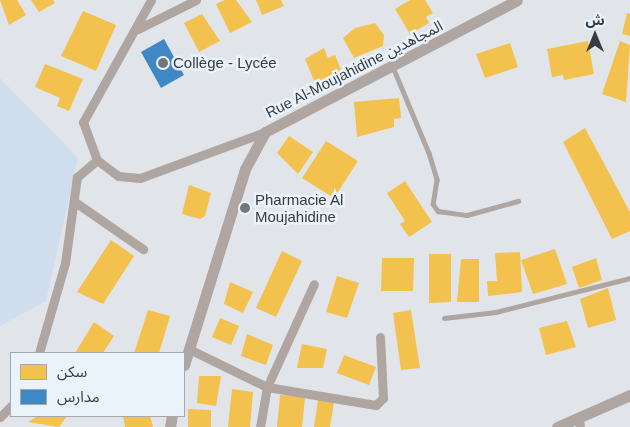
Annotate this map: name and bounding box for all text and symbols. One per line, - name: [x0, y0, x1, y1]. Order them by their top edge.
- north arrow: [570, 10, 620, 60]
- text: ش: [585, 12, 605, 28]
- street label: Rue Al-Moujahidine المجاهدين: [262, 16, 446, 122]
- place label: Collège - Lycée: [173, 54, 277, 72]
- marker: Collège - Lycée: [157, 57, 169, 69]
- place label: Pharmacie Al Moujahidine: [255, 190, 344, 225]
- marker: Pharmacie Al Moujahidine: [239, 202, 251, 214]
- legend: [10, 352, 185, 417]
- text: سكن: [57, 363, 87, 380]
- text: مدارس: [57, 388, 100, 405]

